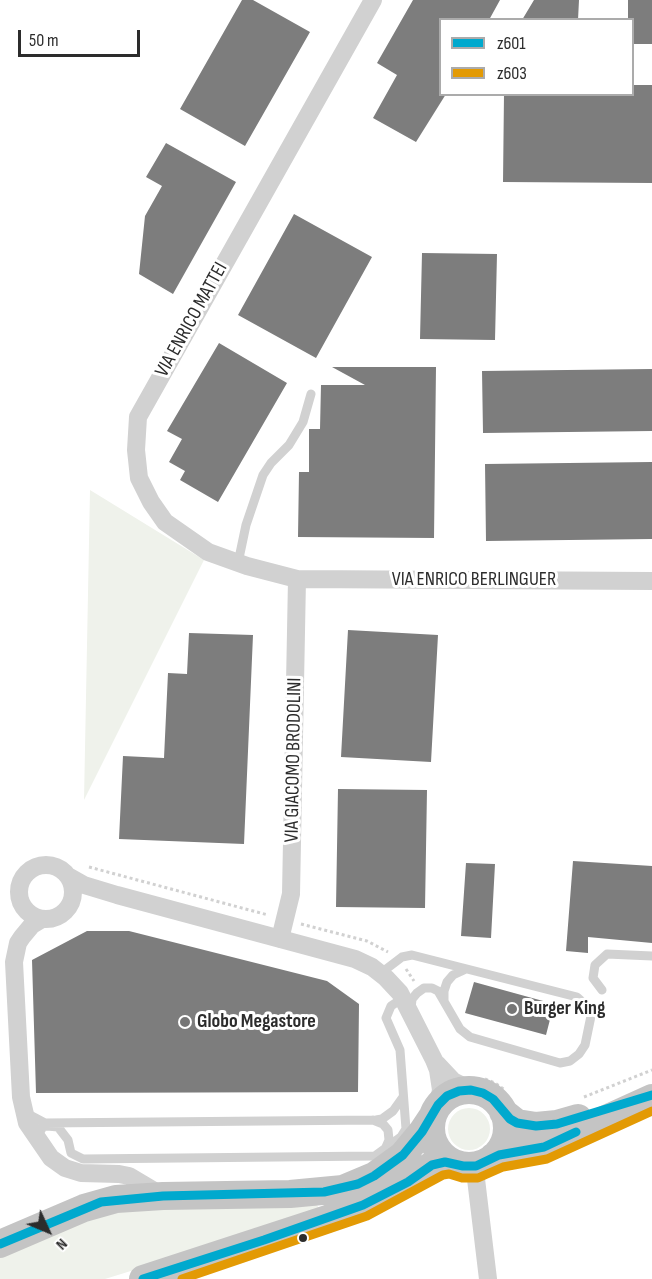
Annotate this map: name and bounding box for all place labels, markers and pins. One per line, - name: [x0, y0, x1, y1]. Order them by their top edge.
- place label: Burger King: [524, 997, 605, 1021]
- marker: Burger King: [505, 1002, 519, 1016]
- place label: Globo Megastore: [197, 1010, 316, 1034]
- marker: Globo Megastore: [178, 1015, 192, 1029]
- unlabelled marker: [297, 1232, 309, 1244]

